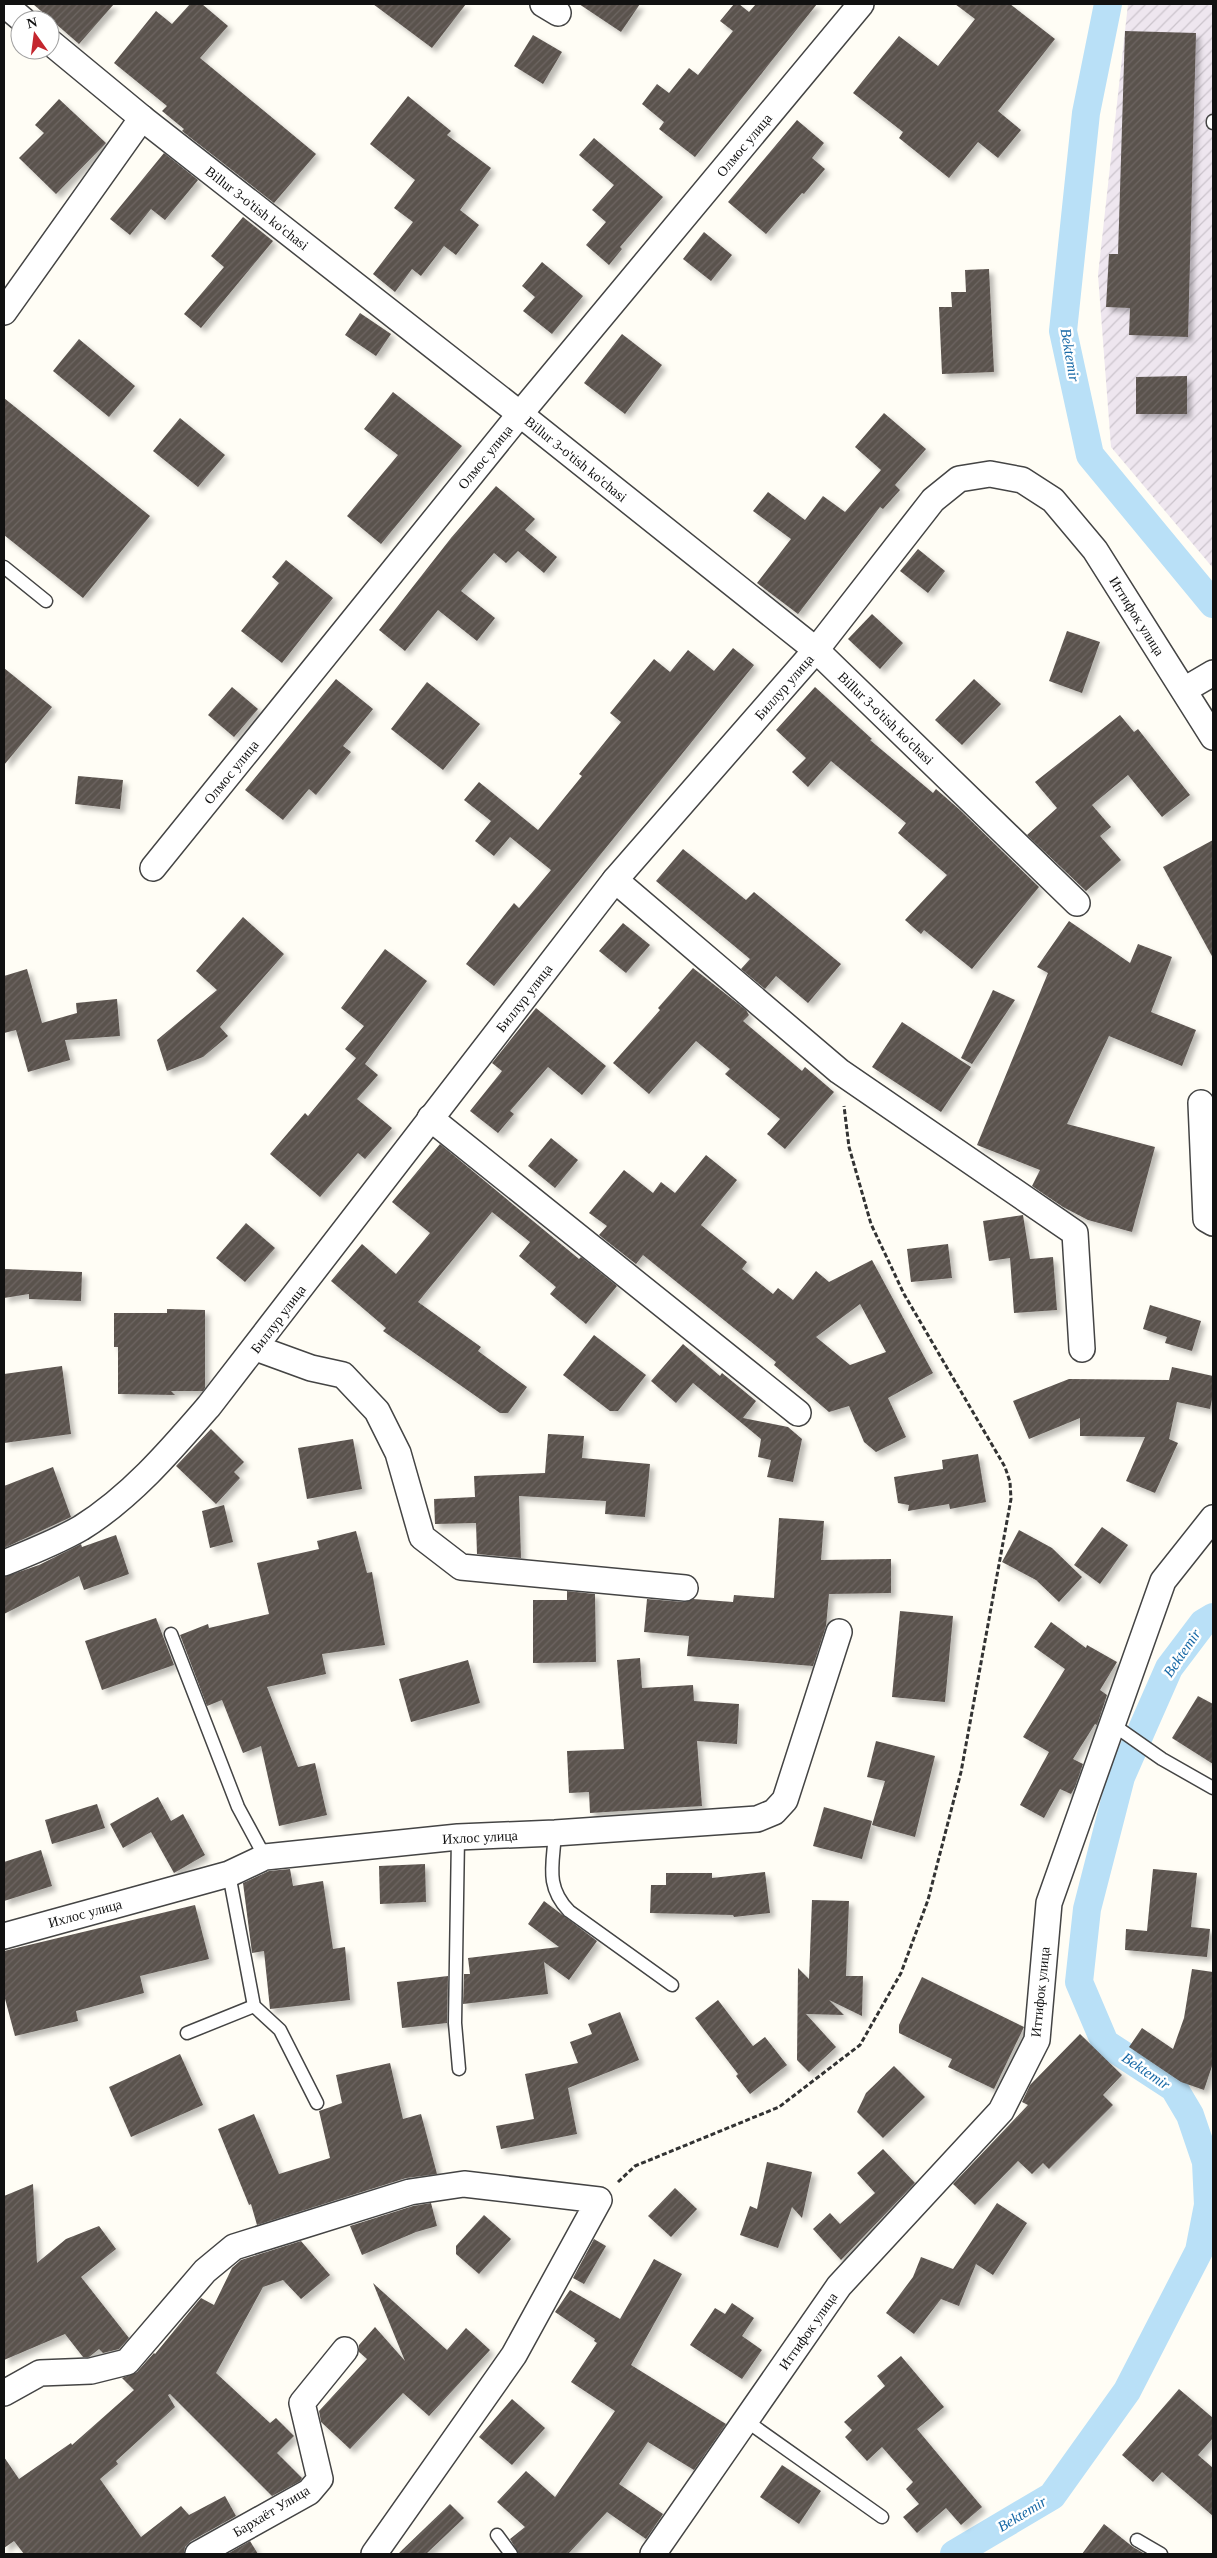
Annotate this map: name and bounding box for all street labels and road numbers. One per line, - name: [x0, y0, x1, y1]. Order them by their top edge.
- street label: Олмос улица: [714, 110, 776, 180]
- street label: Billur 3-o'tish ko'chasi: [202, 164, 311, 253]
- street label: Billur 3-o'tish ko'chasi: [522, 414, 630, 505]
- street label: Олмос улица: [455, 422, 516, 492]
- street label: Иттифок улица: [1106, 574, 1167, 659]
- street label: Биллур улица: [752, 651, 817, 723]
- street label: Billur 3-o'tish ko'chasi: [835, 669, 936, 768]
- street label: Олмос улица: [201, 737, 262, 807]
- street label: Биллур улица: [493, 961, 556, 1035]
- street label: Биллур улица: [248, 1282, 309, 1356]
- street label: Ихлос улица: [442, 1828, 519, 1847]
- street label: Ихлос улица: [47, 1896, 124, 1931]
- street label: Иттифок улица: [1028, 1945, 1053, 2038]
- street label: Иттифок улица: [776, 2289, 841, 2373]
- street label: Бархаёт Улица: [230, 2482, 313, 2540]

